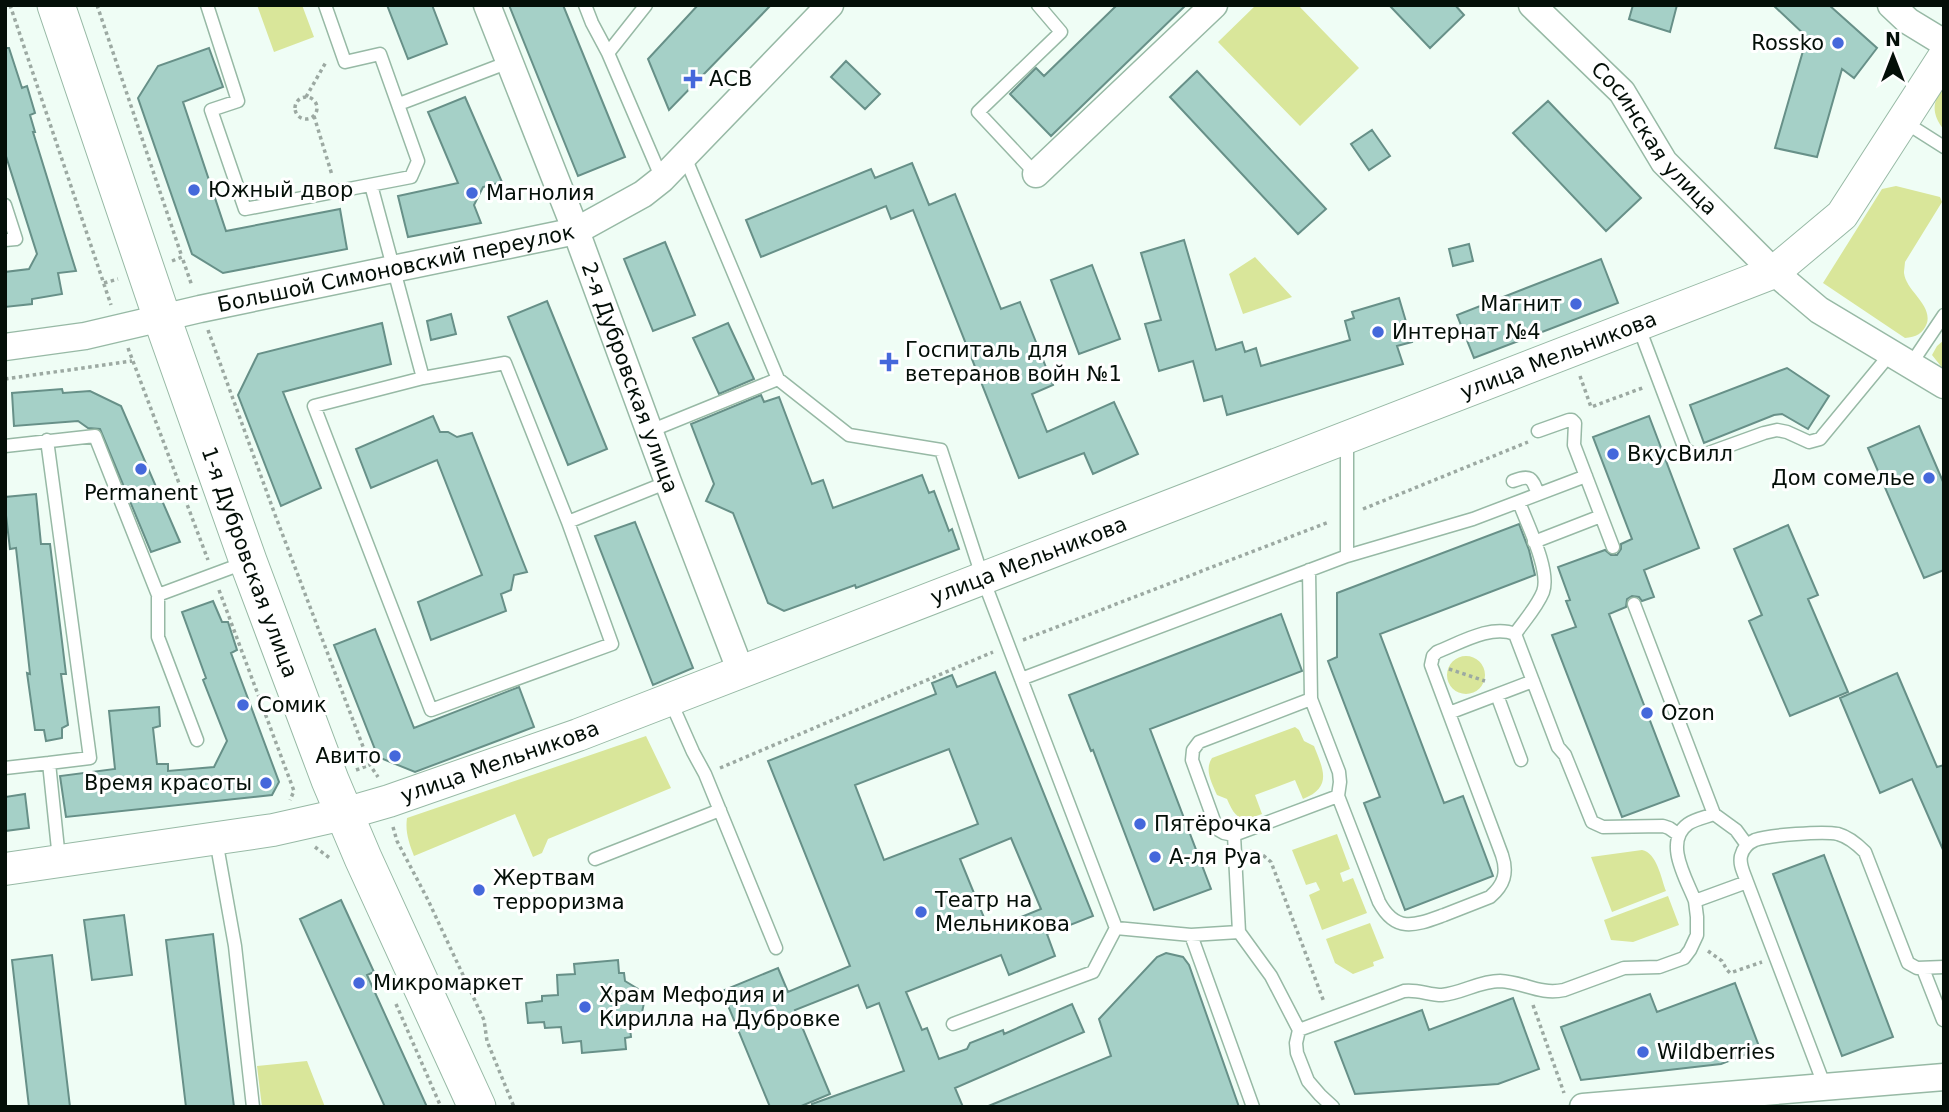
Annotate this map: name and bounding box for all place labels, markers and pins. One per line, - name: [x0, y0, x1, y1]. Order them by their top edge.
- place label: Rossko: [1751, 31, 1824, 55]
- marker: Rossko: [1830, 35, 1846, 51]
- place label: АСВ: [709, 67, 752, 91]
- marker: АСВ: [683, 69, 703, 89]
- place label: Южный двор: [208, 178, 353, 202]
- place label: Магнолия: [486, 181, 594, 205]
- marker: Южный двор: [186, 182, 202, 198]
- marker: Магнолия: [464, 185, 480, 201]
- place label: Магнит: [1480, 292, 1562, 316]
- marker: Магнит: [1568, 296, 1584, 312]
- place label: Интернат №4: [1392, 320, 1541, 344]
- marker: Интернат №4: [1370, 324, 1386, 340]
- place label: Госпиталь для ветеранов войн №1: [905, 338, 1122, 386]
- marker: Госпиталь для ветеранов войн №1: [879, 352, 899, 372]
- place label: ВкусВилл: [1627, 442, 1733, 466]
- marker: ВкусВилл: [1605, 446, 1621, 462]
- marker: Permanent: [133, 461, 149, 477]
- place label: Дом сомелье: [1771, 466, 1915, 490]
- marker: Дом сомелье: [1921, 470, 1937, 486]
- place label: Permanent: [84, 481, 198, 505]
- place label: Сомик: [257, 693, 327, 717]
- marker: Сомик: [235, 697, 251, 713]
- place label: Ozon: [1661, 701, 1715, 725]
- marker: Ozon: [1639, 705, 1655, 721]
- place label: Авито: [316, 744, 381, 768]
- marker: Авито: [387, 748, 403, 764]
- place label: Время красоты: [84, 771, 252, 795]
- marker: Время красоты: [258, 775, 274, 791]
- place label: Пятёрочка: [1154, 812, 1272, 836]
- marker: Пятёрочка: [1132, 816, 1148, 832]
- place label: А-ля Руа: [1169, 845, 1262, 869]
- marker: А-ля Руа: [1147, 849, 1163, 865]
- place label: Жертвам терроризма: [493, 866, 625, 914]
- marker: Жертвам терроризма: [471, 882, 487, 898]
- place label: Театр на Мельникова: [934, 888, 1070, 936]
- marker: Театр на Мельникова: [913, 904, 929, 920]
- place label: Микромаркет: [373, 971, 524, 995]
- marker: Микромаркет: [351, 975, 367, 991]
- place label: Храм Мефодия и Кирилла на Дубровке: [599, 983, 840, 1031]
- marker: Храм Мефодия и Кирилла на Дубровке: [577, 999, 593, 1015]
- place label: Wildberries: [1657, 1040, 1775, 1064]
- marker: Wildberries: [1635, 1044, 1651, 1060]

